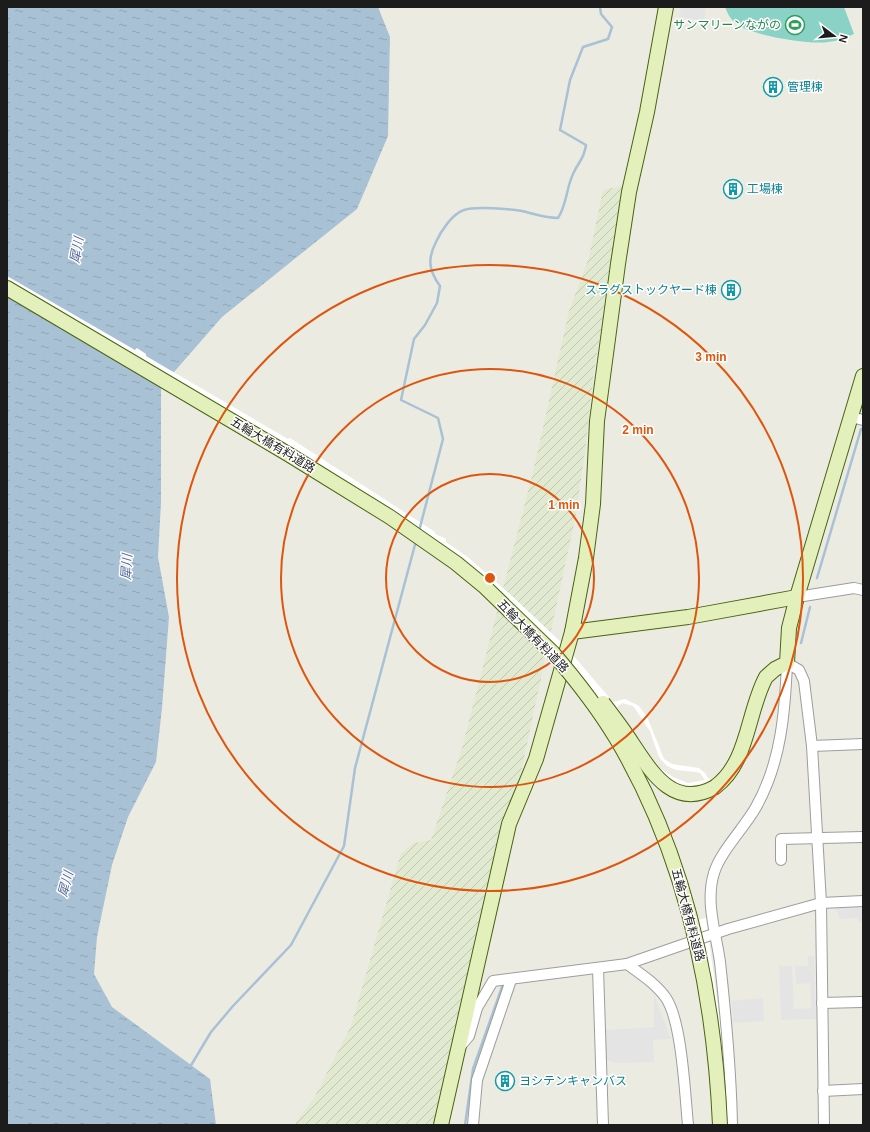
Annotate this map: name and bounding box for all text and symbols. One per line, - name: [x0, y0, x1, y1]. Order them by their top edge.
- sports icon: サンマリーンながの: [784, 14, 806, 36]
- north arrow: [814, 16, 854, 56]
- place label: サンマリーンながの: [674, 18, 781, 32]
- text: N: [837, 33, 850, 44]
- building icon: 管理棟: [762, 76, 784, 98]
- place label: 管理棟: [787, 80, 823, 94]
- building icon: 工場棟: [722, 178, 744, 200]
- place label: 工場棟: [747, 182, 783, 196]
- water label: 犀川: [67, 234, 86, 264]
- building icon: スラグストックヤード棟: [720, 279, 742, 301]
- place label: スラグストックヤード棟: [585, 283, 717, 297]
- text: 3 min: [695, 350, 727, 364]
- street label: 五輪大橋有料道路: [228, 414, 318, 476]
- text: 2 min: [622, 423, 654, 437]
- text: 1 min: [548, 498, 580, 512]
- water label: 犀川: [118, 552, 135, 580]
- centre of rings: [483, 571, 497, 585]
- street label: 五輪大橋有料道路: [495, 597, 571, 675]
- street label: 五輪大橋有料道路: [669, 867, 707, 963]
- water label: 犀川: [55, 868, 77, 899]
- building icon: ヨシテンキャンバス: [494, 1070, 516, 1092]
- place label: ヨシテンキャンバス: [519, 1074, 627, 1088]

